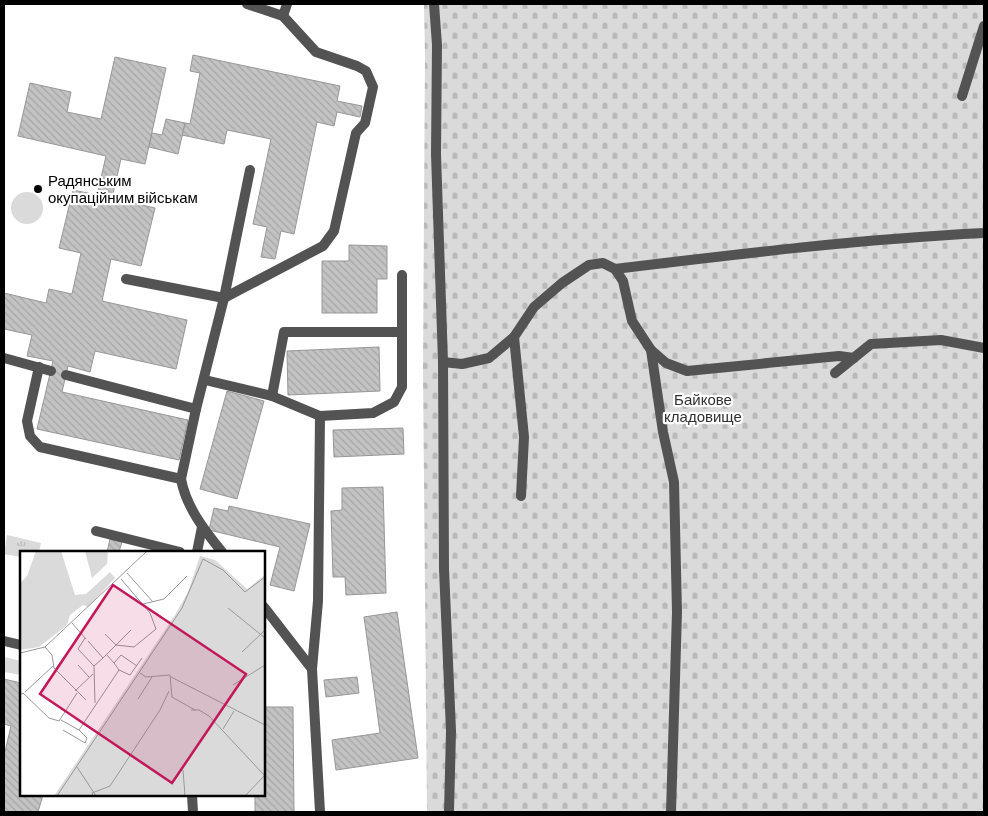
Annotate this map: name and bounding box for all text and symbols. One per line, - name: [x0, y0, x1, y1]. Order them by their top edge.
- place label: Радянським окупаційним військам: [48, 171, 198, 206]
- marker: Радянським окупаційним військам: [32, 183, 44, 195]
- park label: Байкове кладовище: [664, 390, 742, 425]
- inset map: [20, 551, 265, 796]

